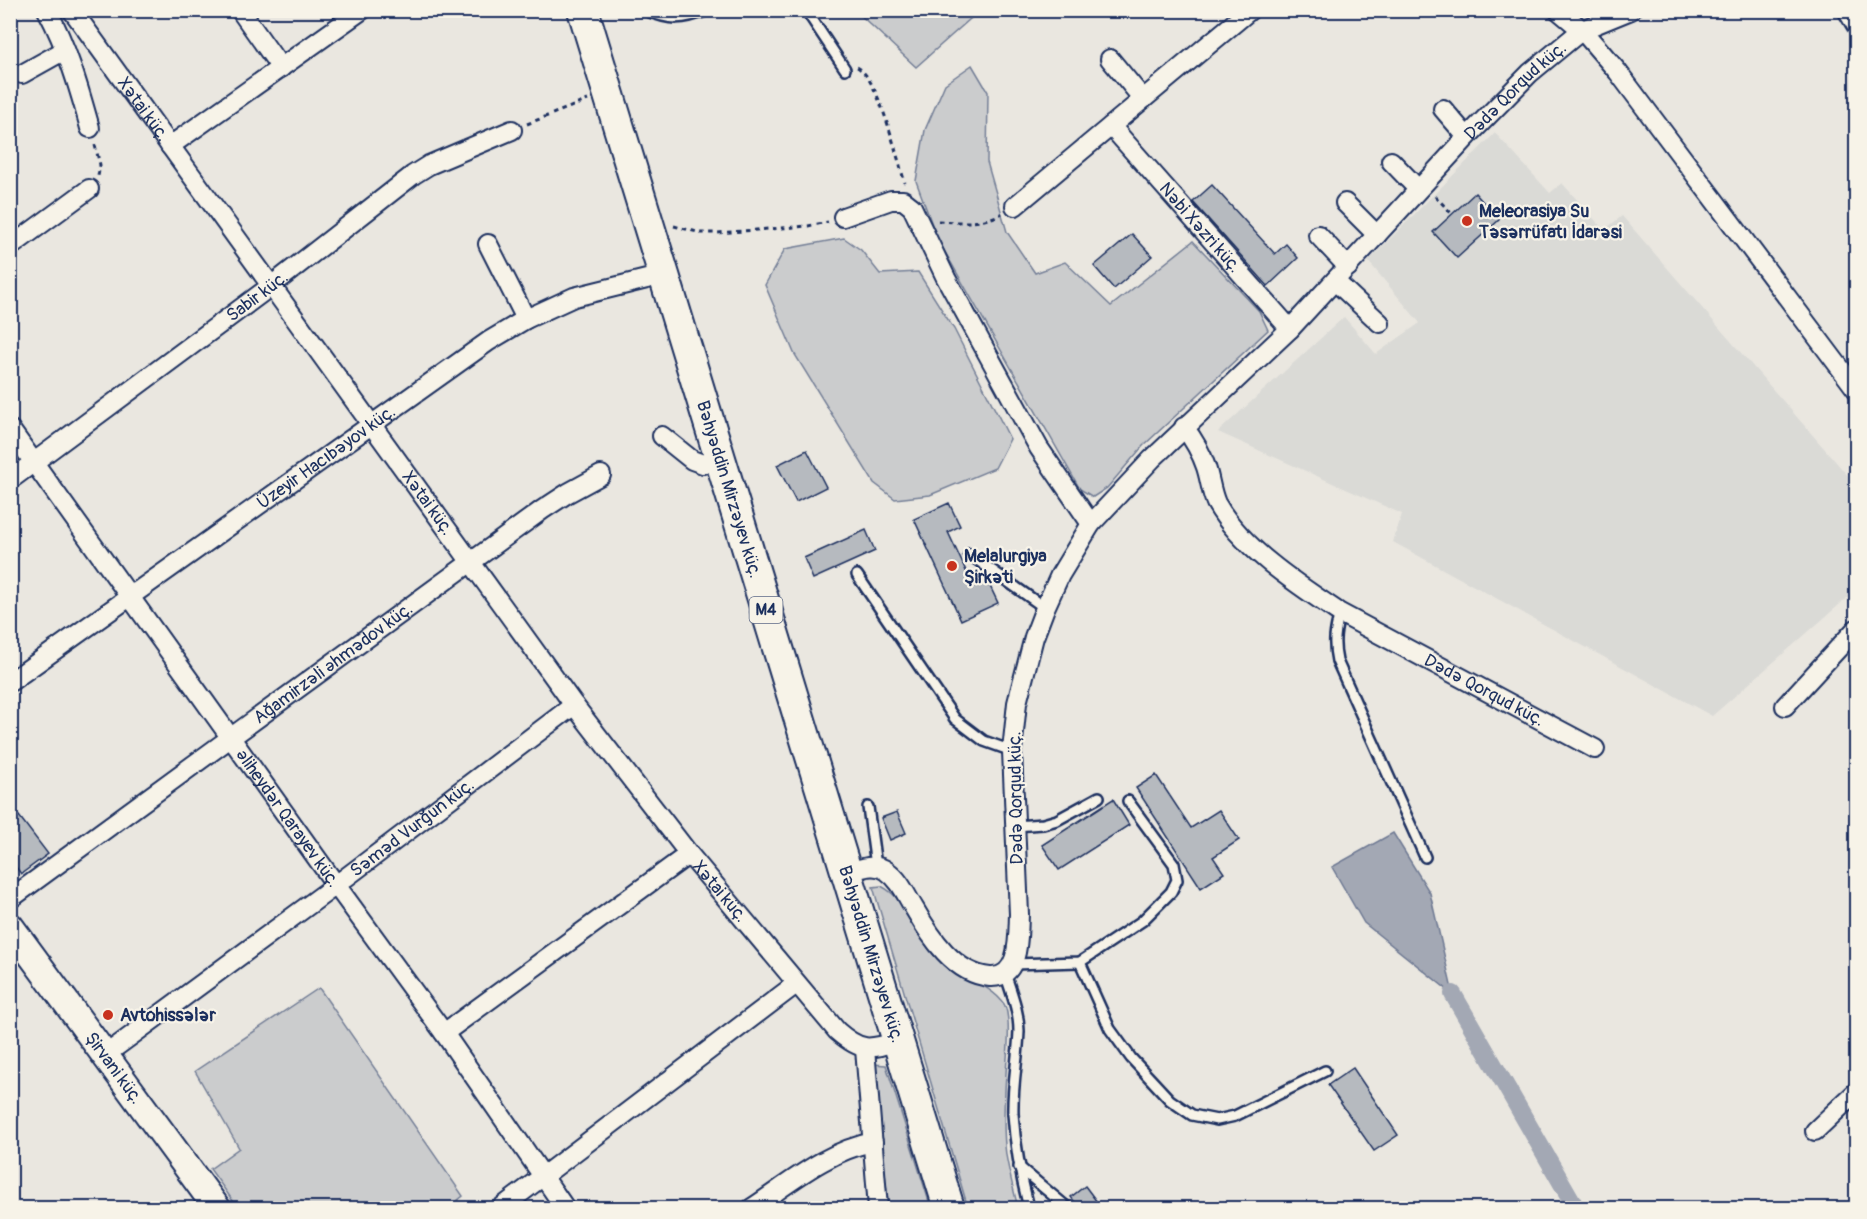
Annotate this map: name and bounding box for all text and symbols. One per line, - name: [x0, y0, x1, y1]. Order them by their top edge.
- street label: Dədə Qorqud küç.: [1459, 36, 1571, 145]
- street label: Xətai küç.: [112, 72, 174, 146]
- street label: Nəbi Xəzri küç.: [1154, 177, 1246, 277]
- place label: Meleorasiya Su Təsərrüfatı İdarəsi: [1478, 200, 1622, 244]
- marker: Meleorasiya Su Təsərrüfatı İdarəsi: [1460, 214, 1474, 228]
- street label: Sabir küç.: [222, 266, 293, 327]
- street label: Bəhyəddin Mirzəyev küç.: [691, 398, 767, 581]
- street label: Üzeyir Hacıbəyov küç.: [252, 400, 400, 514]
- street label: Xətai küç.: [397, 466, 459, 540]
- place label: Melalurgiya Şirkəti: [964, 545, 1047, 589]
- marker: Melalurgiya Şirkəti: [945, 559, 959, 573]
- street label: Ağamirzəli Əhmədov küç.: [249, 597, 417, 729]
- road number: M4: [750, 597, 783, 623]
- street label: Dədə Qorqud küç.: [1420, 648, 1548, 731]
- street label: Dədə Qorqud küç.: [1003, 731, 1029, 865]
- street label: Əliheydər Qarayev küç.: [231, 744, 345, 892]
- street label: Səməd Vurğun küç.: [345, 773, 479, 882]
- street label: Xətai küç.: [688, 855, 753, 927]
- street label: Bəhyəddin Mirzəyev küç.: [833, 863, 909, 1045]
- place label: Avtohissələr: [120, 1004, 216, 1027]
- marker: Avtohissələr: [101, 1008, 115, 1022]
- street label: Şirvani küç.: [80, 1027, 148, 1108]

